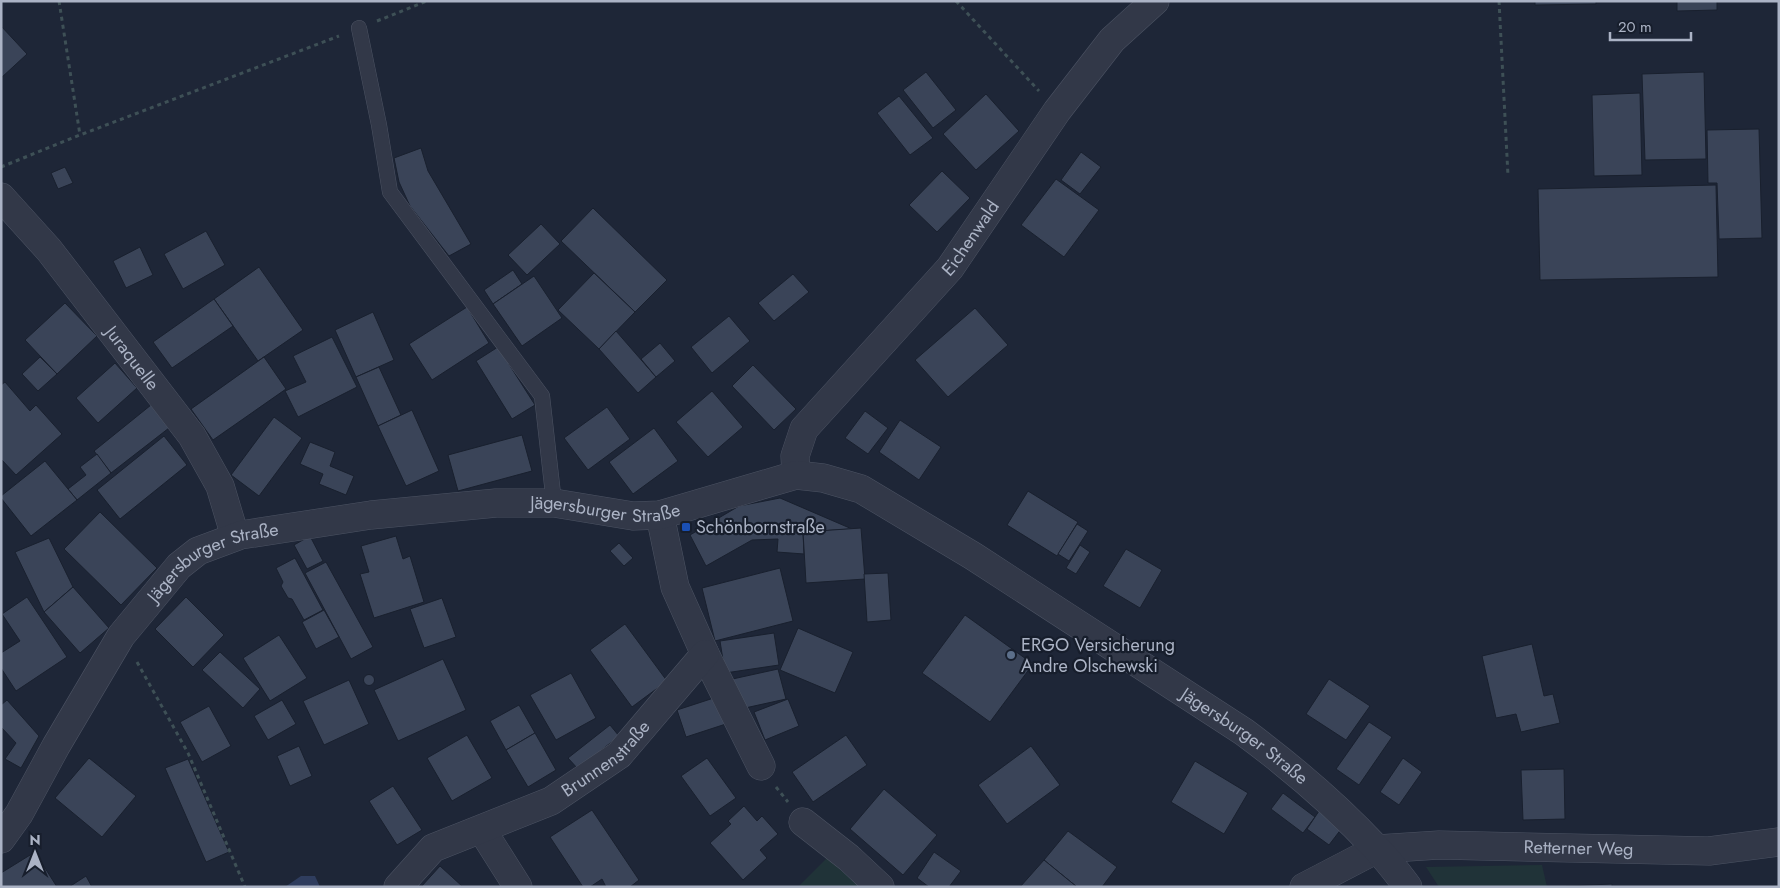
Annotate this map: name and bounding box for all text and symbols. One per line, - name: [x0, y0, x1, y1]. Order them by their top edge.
- scale bar: [1610, 10, 1691, 42]
- text: 20 m: [1618, 16, 1652, 38]
- street label: Eichenwald: [936, 195, 1006, 282]
- street label: Juraquelle: [98, 319, 165, 396]
- street label: Jägersburger Straße: [528, 490, 683, 529]
- place label: Schönbornstraße: [696, 514, 825, 540]
- street label: Jägersburger Straße: [140, 516, 280, 609]
- marker: Schönbornstraße: [680, 521, 692, 533]
- place label: ERGO Versicherung Andre Olschewski: [1021, 632, 1175, 679]
- marker: ERGO Versicherung Andre Olschewski: [1005, 649, 1017, 661]
- street label: Jägersburger Straße: [1174, 680, 1314, 791]
- street label: Brunnenstraße: [556, 715, 656, 803]
- north arrow: [10, 828, 60, 878]
- text: N: [29, 830, 41, 850]
- street label: Retterner Weg: [1523, 834, 1634, 862]

